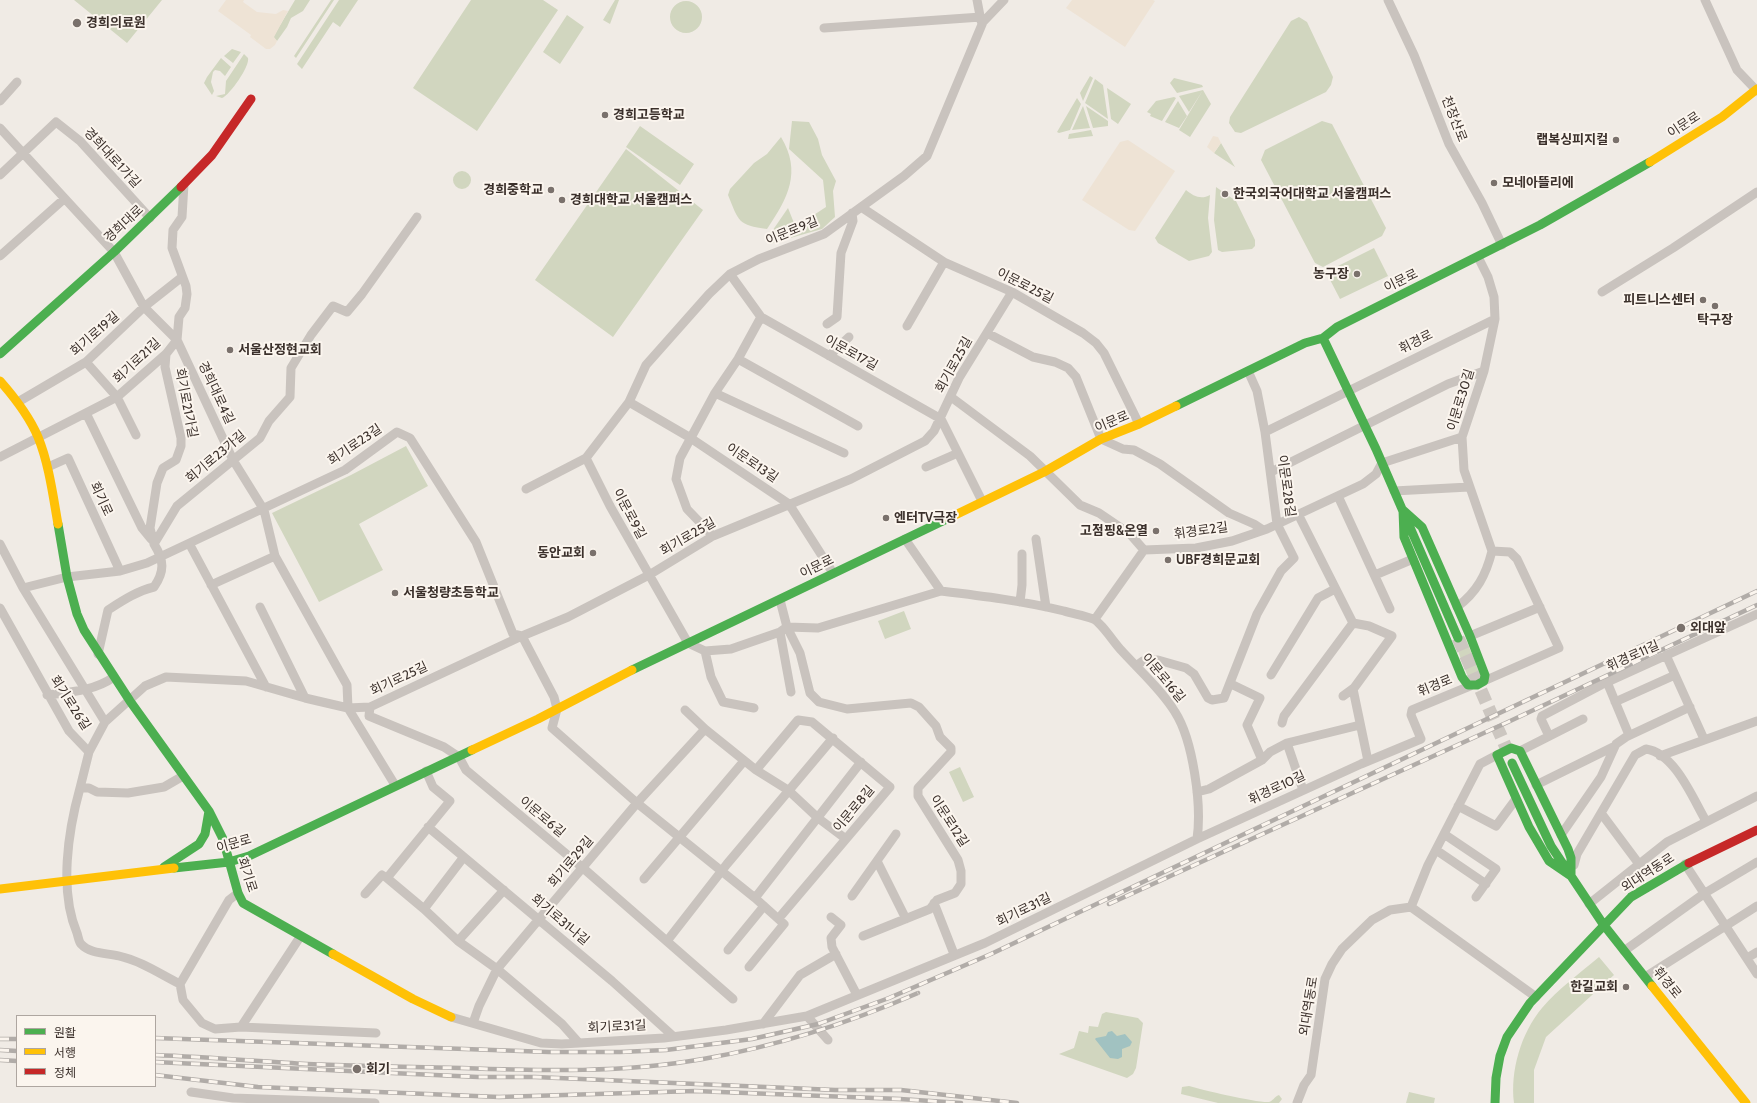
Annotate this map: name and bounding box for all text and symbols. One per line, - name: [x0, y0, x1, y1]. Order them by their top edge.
- place label: 경희의료원: [86, 15, 146, 31]
- marker: 경희의료원: [71, 17, 83, 29]
- street label: 천장산로: [1438, 94, 1470, 144]
- place label: 경희고등학교: [613, 107, 685, 123]
- street label: 이문로: [1665, 109, 1703, 141]
- marker: 경희고등학교: [600, 110, 610, 120]
- street label: 경희대로1가길: [80, 125, 144, 191]
- place label: 랩복싱피지컬: [1536, 132, 1608, 148]
- marker: 랩복싱피지컬: [1611, 135, 1621, 145]
- place label: 모네아뜰리에: [1502, 175, 1574, 191]
- marker: 모네아뜰리에: [1489, 178, 1499, 188]
- place label: 경희중학교: [483, 182, 543, 198]
- marker: 경희중학교: [546, 185, 556, 195]
- place label: 한국외국어대학교 서울캠퍼스: [1233, 186, 1391, 202]
- marker: 한국외국어대학교 서울캠퍼스: [1220, 189, 1230, 199]
- place label: 경희대학교 서울캠퍼스: [570, 192, 693, 208]
- marker: 경희대학교 서울캠퍼스: [557, 195, 567, 205]
- street label: 경희대로: [101, 202, 147, 246]
- street label: 이문로9길: [763, 213, 821, 249]
- street label: 이문로25길: [994, 265, 1056, 307]
- place label: 농구장: [1313, 266, 1349, 282]
- street label: 이문로: [1381, 266, 1421, 296]
- marker: 농구장: [1352, 269, 1362, 279]
- place label: 피트니스센터: [1623, 292, 1695, 308]
- marker: 피트니스센터: [1698, 295, 1708, 305]
- marker: 탁구장: [1710, 301, 1720, 311]
- street label: 회기로19길: [67, 309, 123, 359]
- place label: 탁구장: [1697, 312, 1733, 328]
- street label: 휘경로: [1396, 327, 1436, 357]
- street label: 이문로17길: [822, 332, 880, 374]
- street label: 회기로25길: [932, 334, 976, 396]
- street label: 회기로21길: [110, 335, 164, 387]
- place label: 서울산정현교회: [238, 342, 322, 358]
- marker: 서울산정현교회: [225, 345, 235, 355]
- street label: 경희대로4길: [195, 359, 237, 427]
- street label: 회기로21가길: [172, 367, 200, 439]
- street label: 이문로30길: [1444, 367, 1478, 433]
- street label: 이문로: [1092, 408, 1132, 436]
- street label: 회기로23길: [325, 421, 385, 469]
- street label: 회기로23가길: [183, 427, 249, 487]
- street label: 이문로13길: [723, 440, 781, 486]
- street label: 이문로28길: [1274, 454, 1298, 518]
- street label: 회기로: [86, 479, 116, 519]
- street label: 이문로9길: [609, 486, 649, 542]
- place label: 엔터TV극장: [894, 510, 957, 526]
- marker: 엔터TV극장: [881, 513, 891, 523]
- street label: 회기로25길: [657, 515, 719, 559]
- street label: 휘경로2길: [1173, 519, 1229, 543]
- place label: 고점핑&온열: [1080, 523, 1148, 539]
- marker: 고점핑&온열: [1151, 526, 1161, 536]
- place label: 동안교회: [537, 545, 585, 561]
- marker: 동안교회: [588, 548, 598, 558]
- street label: 이문로: [797, 552, 837, 582]
- place label: UBF경희문교회: [1176, 552, 1260, 568]
- marker: UBF경희문교회: [1163, 555, 1173, 565]
- place label: 서울청량초등학교: [403, 585, 499, 601]
- marker: 서울청량초등학교: [390, 588, 400, 598]
- place label: 외대앞: [1690, 620, 1726, 636]
- marker: 외대앞: [1675, 622, 1687, 634]
- street label: 휘경로11길: [1604, 637, 1662, 675]
- street label: 이문로16길: [1138, 650, 1188, 706]
- street label: 회기로25길: [368, 659, 430, 699]
- street label: 휘경로: [1415, 672, 1455, 700]
- street label: 회기로26길: [47, 673, 93, 733]
- street label: 휘경로10길: [1246, 768, 1308, 808]
- street label: 이문로8길: [830, 783, 878, 835]
- street label: 이문로12길: [926, 792, 972, 850]
- street label: 이문로6길: [516, 793, 568, 841]
- street label: 이문로: [215, 832, 253, 856]
- street label: 회기로29길: [545, 833, 597, 891]
- street label: 외대역동로: [1619, 850, 1677, 896]
- street label: 회기로: [234, 856, 260, 894]
- street label: 회기로31길: [994, 890, 1054, 930]
- street label: 회기로31나길: [528, 891, 592, 949]
- street label: 휘경로: [1650, 964, 1684, 1002]
- street label: 외대역동로: [1297, 975, 1321, 1037]
- place label: 한길교회: [1570, 979, 1618, 995]
- marker: 한길교회: [1621, 982, 1631, 992]
- legend: [16, 1015, 156, 1087]
- street label: 회기로31길: [587, 1018, 647, 1036]
- text: 원활: [54, 1025, 76, 1040]
- text: 서행: [54, 1045, 76, 1060]
- place label: 회기: [366, 1061, 390, 1077]
- marker: 회기: [351, 1063, 363, 1075]
- text: 정체: [54, 1065, 76, 1080]

